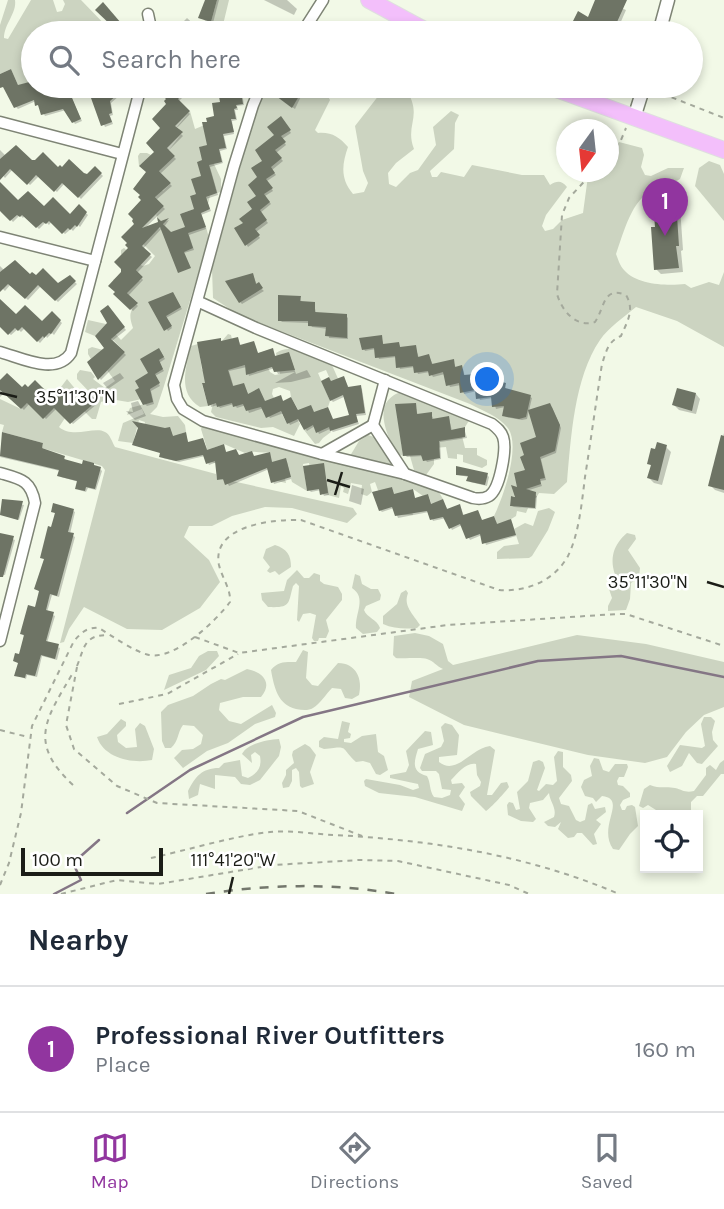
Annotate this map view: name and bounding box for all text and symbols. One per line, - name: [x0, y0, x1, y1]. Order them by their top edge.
- search box: [21, 21, 703, 98]
- icon: search: [45, 41, 83, 79]
- text: Search here: [101, 44, 241, 75]
- north arrow: [556, 119, 619, 182]
- pin: 1: [642, 178, 688, 236]
- your location: [470, 362, 504, 396]
- text: 35°11'30"N: [36, 386, 116, 408]
- text: 35°11'30"N: [608, 571, 688, 593]
- map controls: [640, 810, 703, 873]
- button: locate: [640, 810, 703, 873]
- scale bar: [21, 845, 163, 877]
- text: 100 m: [32, 849, 83, 871]
- text: 111°41'20"W: [190, 849, 276, 871]
- text: Nearby: [28, 922, 128, 958]
- text: Professional River Outfitters: [95, 1020, 445, 1051]
- text: 1: [47, 1036, 55, 1063]
- text: 160 m: [635, 1036, 696, 1063]
- text: Place: [95, 1051, 151, 1078]
- tab: Map: [91, 1129, 129, 1193]
- tab: Directions: [310, 1129, 399, 1193]
- tab: Saved: [581, 1129, 633, 1193]

